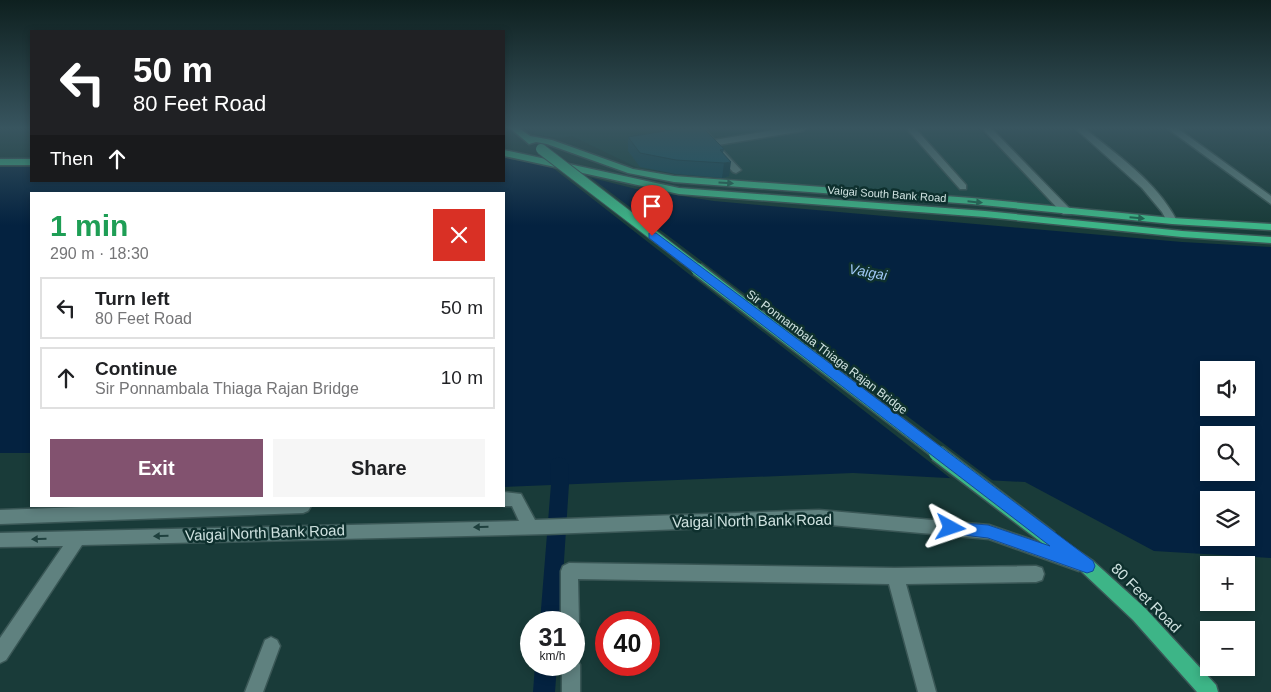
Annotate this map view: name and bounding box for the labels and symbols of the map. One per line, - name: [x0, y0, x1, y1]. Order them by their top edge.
- one-way arrow: [718, 179, 734, 187]
- street label: Vaigai South Bank Road: [827, 184, 947, 204]
- pin: [631, 185, 673, 236]
- one-way arrow: [968, 198, 984, 206]
- one-way arrow: [1129, 214, 1145, 222]
- water label: Vaigai: [848, 261, 889, 283]
- street label: Sir Ponnambala Thiaga Rajan Bridge: [744, 287, 910, 417]
- position arrow: [924, 501, 976, 553]
- street label: Vaigai North Bank Road: [672, 511, 832, 530]
- street label: Vaigai North Bank Road: [185, 521, 345, 544]
- one-way arrow: [473, 523, 489, 531]
- one-way arrow: [153, 532, 169, 540]
- one-way arrow: [31, 536, 47, 544]
- street label: 80 Feet Road: [1108, 559, 1185, 636]
- speed limit sign: 40: [595, 611, 660, 676]

